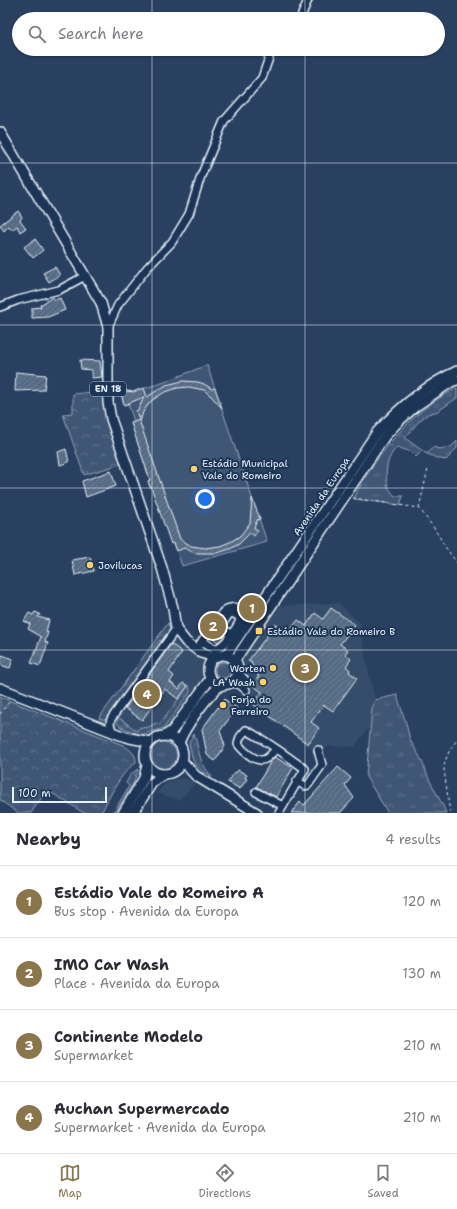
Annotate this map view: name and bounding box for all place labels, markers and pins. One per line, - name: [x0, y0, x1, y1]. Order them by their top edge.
- place label: Estádio Municipal Vale do Romeiro: [202, 457, 288, 482]
- marker: Estádio Municipal Vale do Romeiro: [189, 464, 199, 474]
- place label: Jovilucas: [98, 559, 143, 572]
- marker: Jovilucas: [85, 560, 95, 570]
- pin: 1: [239, 593, 265, 623]
- pin: 2: [200, 611, 226, 641]
- place label: Estádio Vale do Romeiro B: [267, 625, 395, 638]
- marker: Estádio Vale do Romeiro B: [254, 626, 264, 636]
- pin: 3: [292, 653, 318, 683]
- place label: Worten: [230, 662, 265, 675]
- marker: Worten: [268, 663, 278, 673]
- place label: LA Wash: [213, 676, 255, 689]
- marker: LA Wash: [258, 677, 268, 687]
- pin: 4: [134, 679, 160, 709]
- place label: Forja do Ferreiro: [231, 693, 271, 718]
- marker: Forja do Ferreiro: [218, 700, 228, 710]

